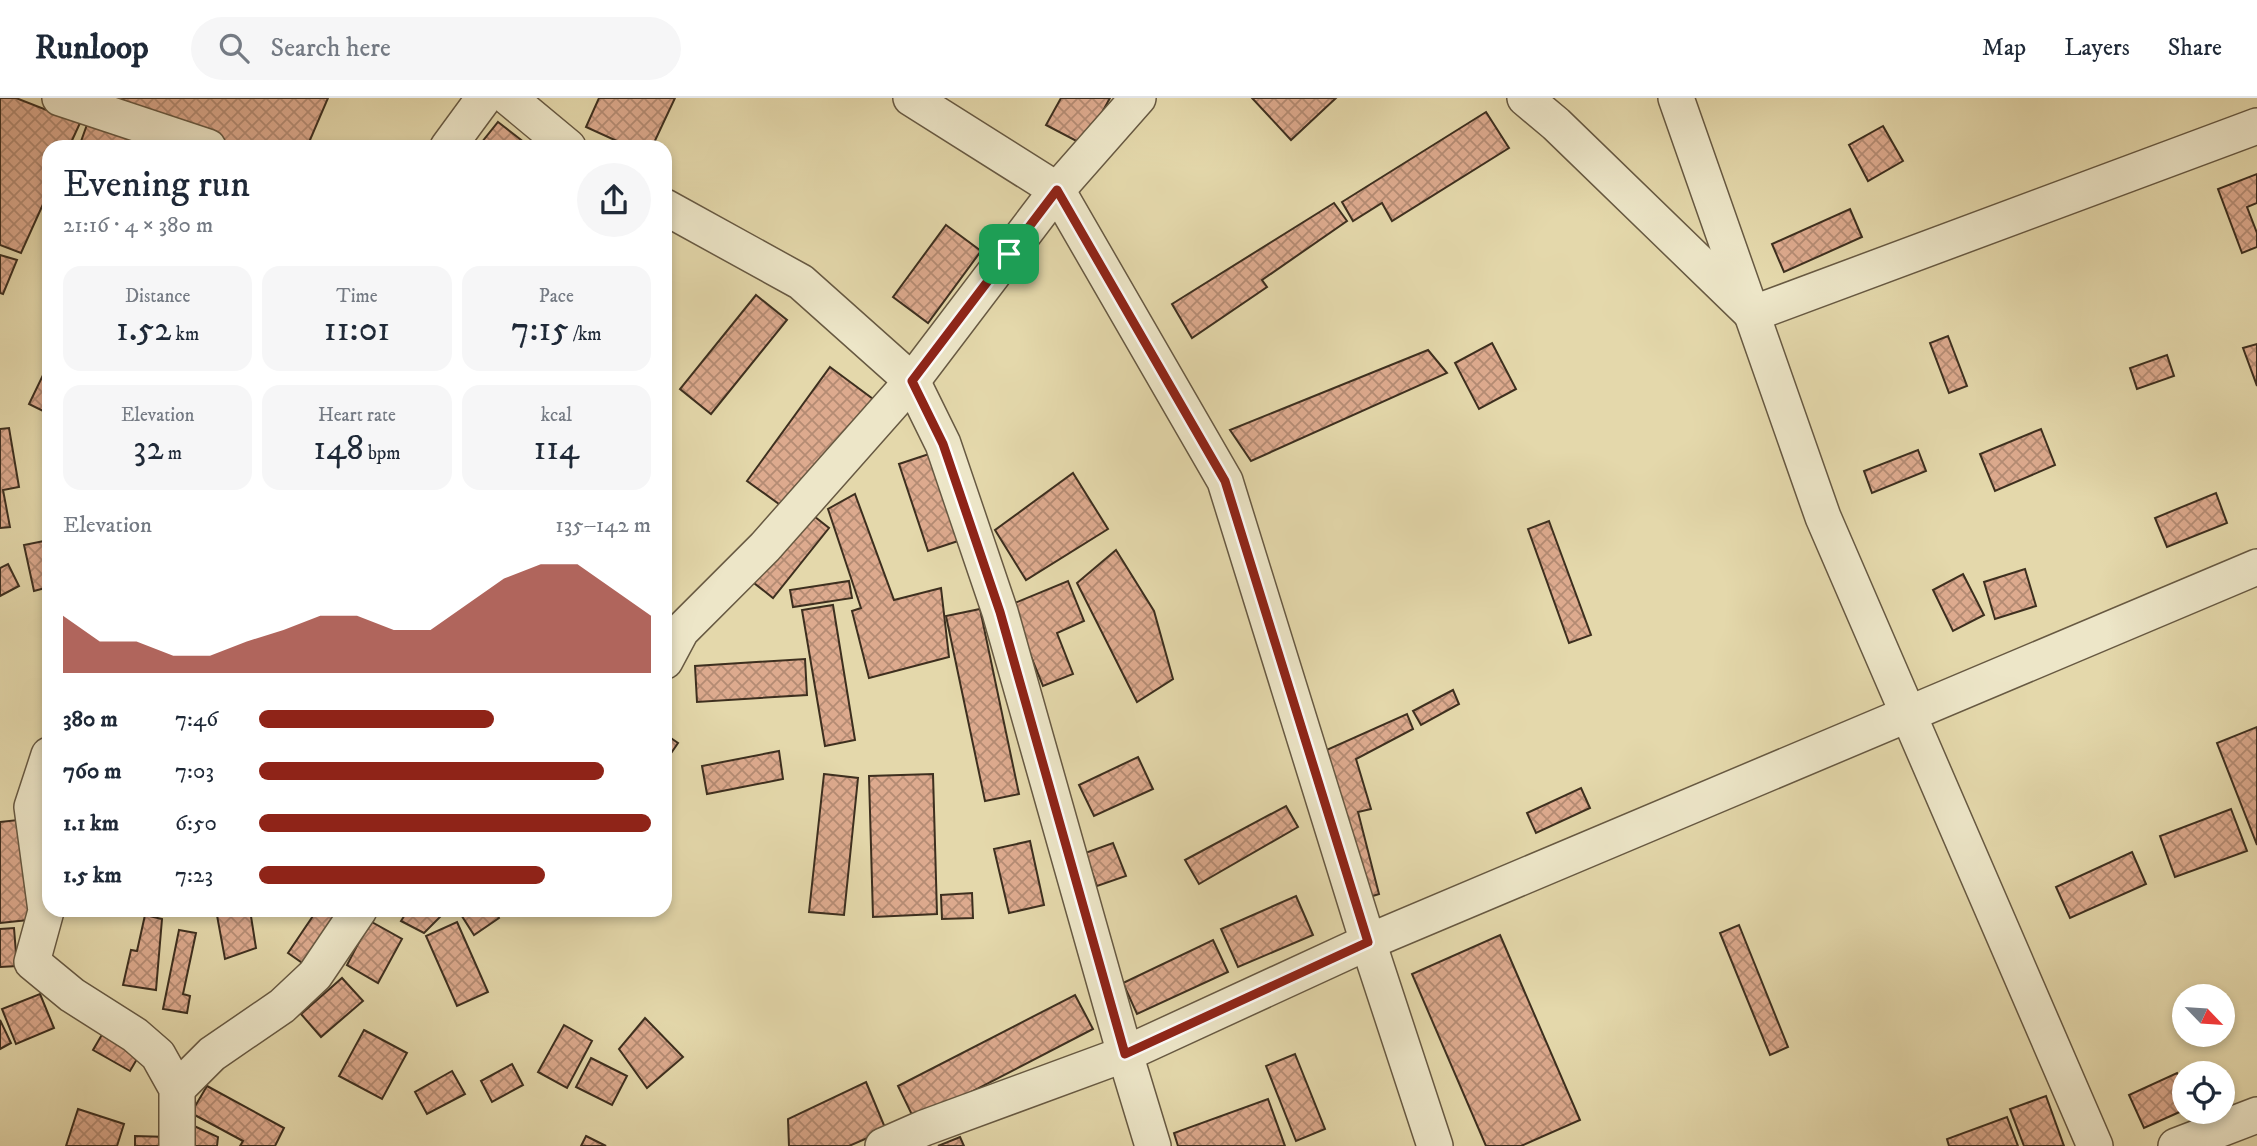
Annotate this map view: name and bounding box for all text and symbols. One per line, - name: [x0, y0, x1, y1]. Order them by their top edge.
- search box: [191, 17, 681, 80]
- text: Runloop: [35, 28, 149, 69]
- icon: search: [215, 29, 253, 67]
- text: Search here: [271, 32, 391, 65]
- text: Map: [1982, 33, 2026, 63]
- text: Layers: [2064, 33, 2130, 63]
- text: Share: [2168, 33, 2222, 63]
- text: Evening run: [63, 161, 250, 209]
- button: share: [577, 163, 651, 237]
- text: 21:16 · 4 × 380 m: [63, 211, 213, 240]
- pin: [979, 224, 1039, 284]
- icon: arrive: [990, 235, 1028, 273]
- text: Distance: [125, 285, 190, 308]
- text: Time: [336, 285, 378, 308]
- text: Pace: [539, 285, 574, 308]
- text: 1.52: [116, 308, 171, 352]
- text: 11:01: [324, 308, 390, 352]
- text: 7:15: [511, 308, 569, 352]
- text: km: [171, 323, 199, 346]
- text: /km: [569, 323, 602, 346]
- text: Elevation: [121, 404, 194, 427]
- text: Heart rate: [318, 404, 396, 427]
- text: kcal: [541, 404, 572, 427]
- text: 32: [133, 427, 164, 471]
- text: 148: [313, 427, 364, 471]
- text: 114: [533, 427, 579, 471]
- text: m: [164, 442, 182, 465]
- text: bpm: [364, 442, 401, 465]
- text: Elevation: [63, 511, 152, 540]
- text: 135–142 m: [555, 511, 651, 540]
- text: 380 m: [63, 705, 118, 734]
- text: 7:46: [175, 705, 218, 734]
- text: 760 m: [63, 757, 122, 786]
- text: 7:03: [175, 757, 214, 786]
- text: 1.1 km: [63, 809, 119, 838]
- text: 6:50: [175, 809, 217, 838]
- text: 1.5 km: [63, 861, 122, 890]
- text: 7:23: [175, 861, 213, 890]
- north arrow: [2172, 984, 2235, 1046]
- map controls: [2172, 984, 2235, 1124]
- button: locate: [2172, 1061, 2235, 1124]

